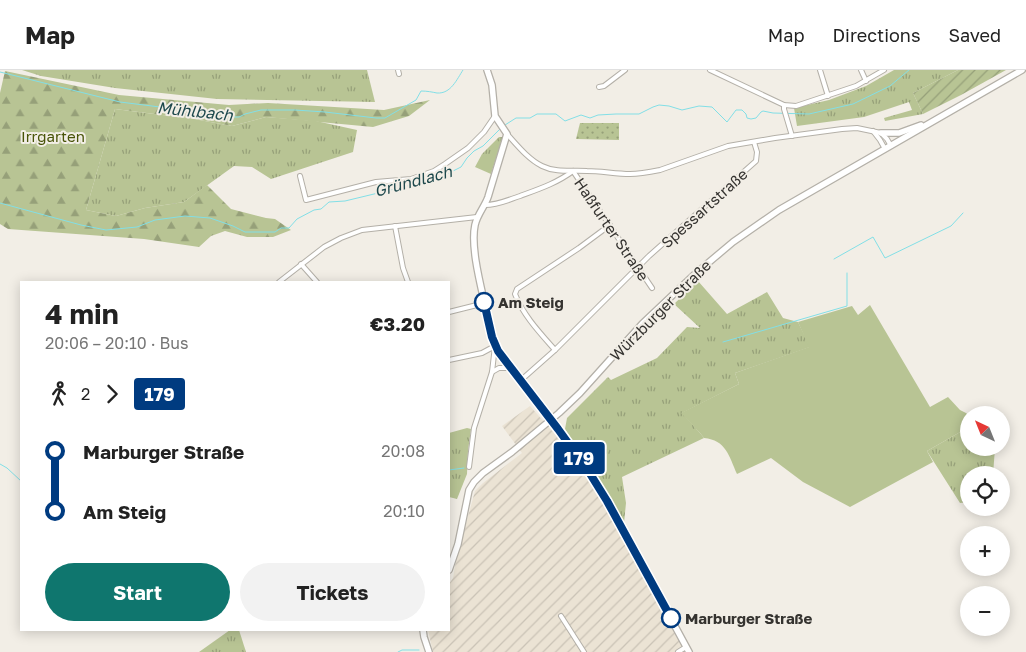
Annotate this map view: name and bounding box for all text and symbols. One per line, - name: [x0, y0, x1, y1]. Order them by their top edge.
- text: Map: [25, 20, 75, 49]
- text: Map: [768, 24, 804, 46]
- text: Directions: [832, 24, 920, 46]
- text: Saved: [948, 24, 1001, 46]
- water label: Mühlbach: [156, 97, 235, 125]
- park label: Irrgarten: [21, 127, 85, 145]
- water label: Gründlach: [372, 161, 455, 201]
- street label: Spessartstraße: [657, 164, 751, 251]
- street label: Haßfurter Straße: [571, 174, 653, 284]
- street label: Würzburger Straße: [606, 256, 714, 364]
- marker: Am Steig: [474, 292, 494, 312]
- place label: Am Steig: [498, 293, 564, 311]
- text: 4 min: [45, 297, 119, 330]
- text: €3.20: [370, 312, 425, 335]
- text: 20:06 – 20:10 · Bus: [45, 333, 188, 353]
- icon: walk: [45, 380, 73, 408]
- icon: forward: [98, 380, 126, 408]
- text: 179: [144, 383, 175, 405]
- text: 2: [81, 384, 90, 404]
- north arrow: [960, 406, 1010, 456]
- map controls: [960, 406, 1010, 636]
- text: Marburger Straße: [83, 440, 244, 463]
- text: 20:08: [381, 441, 425, 461]
- line badge: 179: [550, 442, 608, 474]
- text: 179: [564, 447, 594, 469]
- button: locate: [960, 466, 1010, 516]
- text: Am Steig: [83, 500, 166, 523]
- text: 20:10: [383, 501, 425, 521]
- button: +: [960, 526, 1010, 576]
- button: Start: [45, 563, 230, 621]
- button: Tickets: [240, 563, 425, 621]
- button: −: [960, 586, 1010, 636]
- marker: Marburger Straße: [661, 608, 681, 628]
- place label: Marburger Straße: [685, 609, 813, 627]

